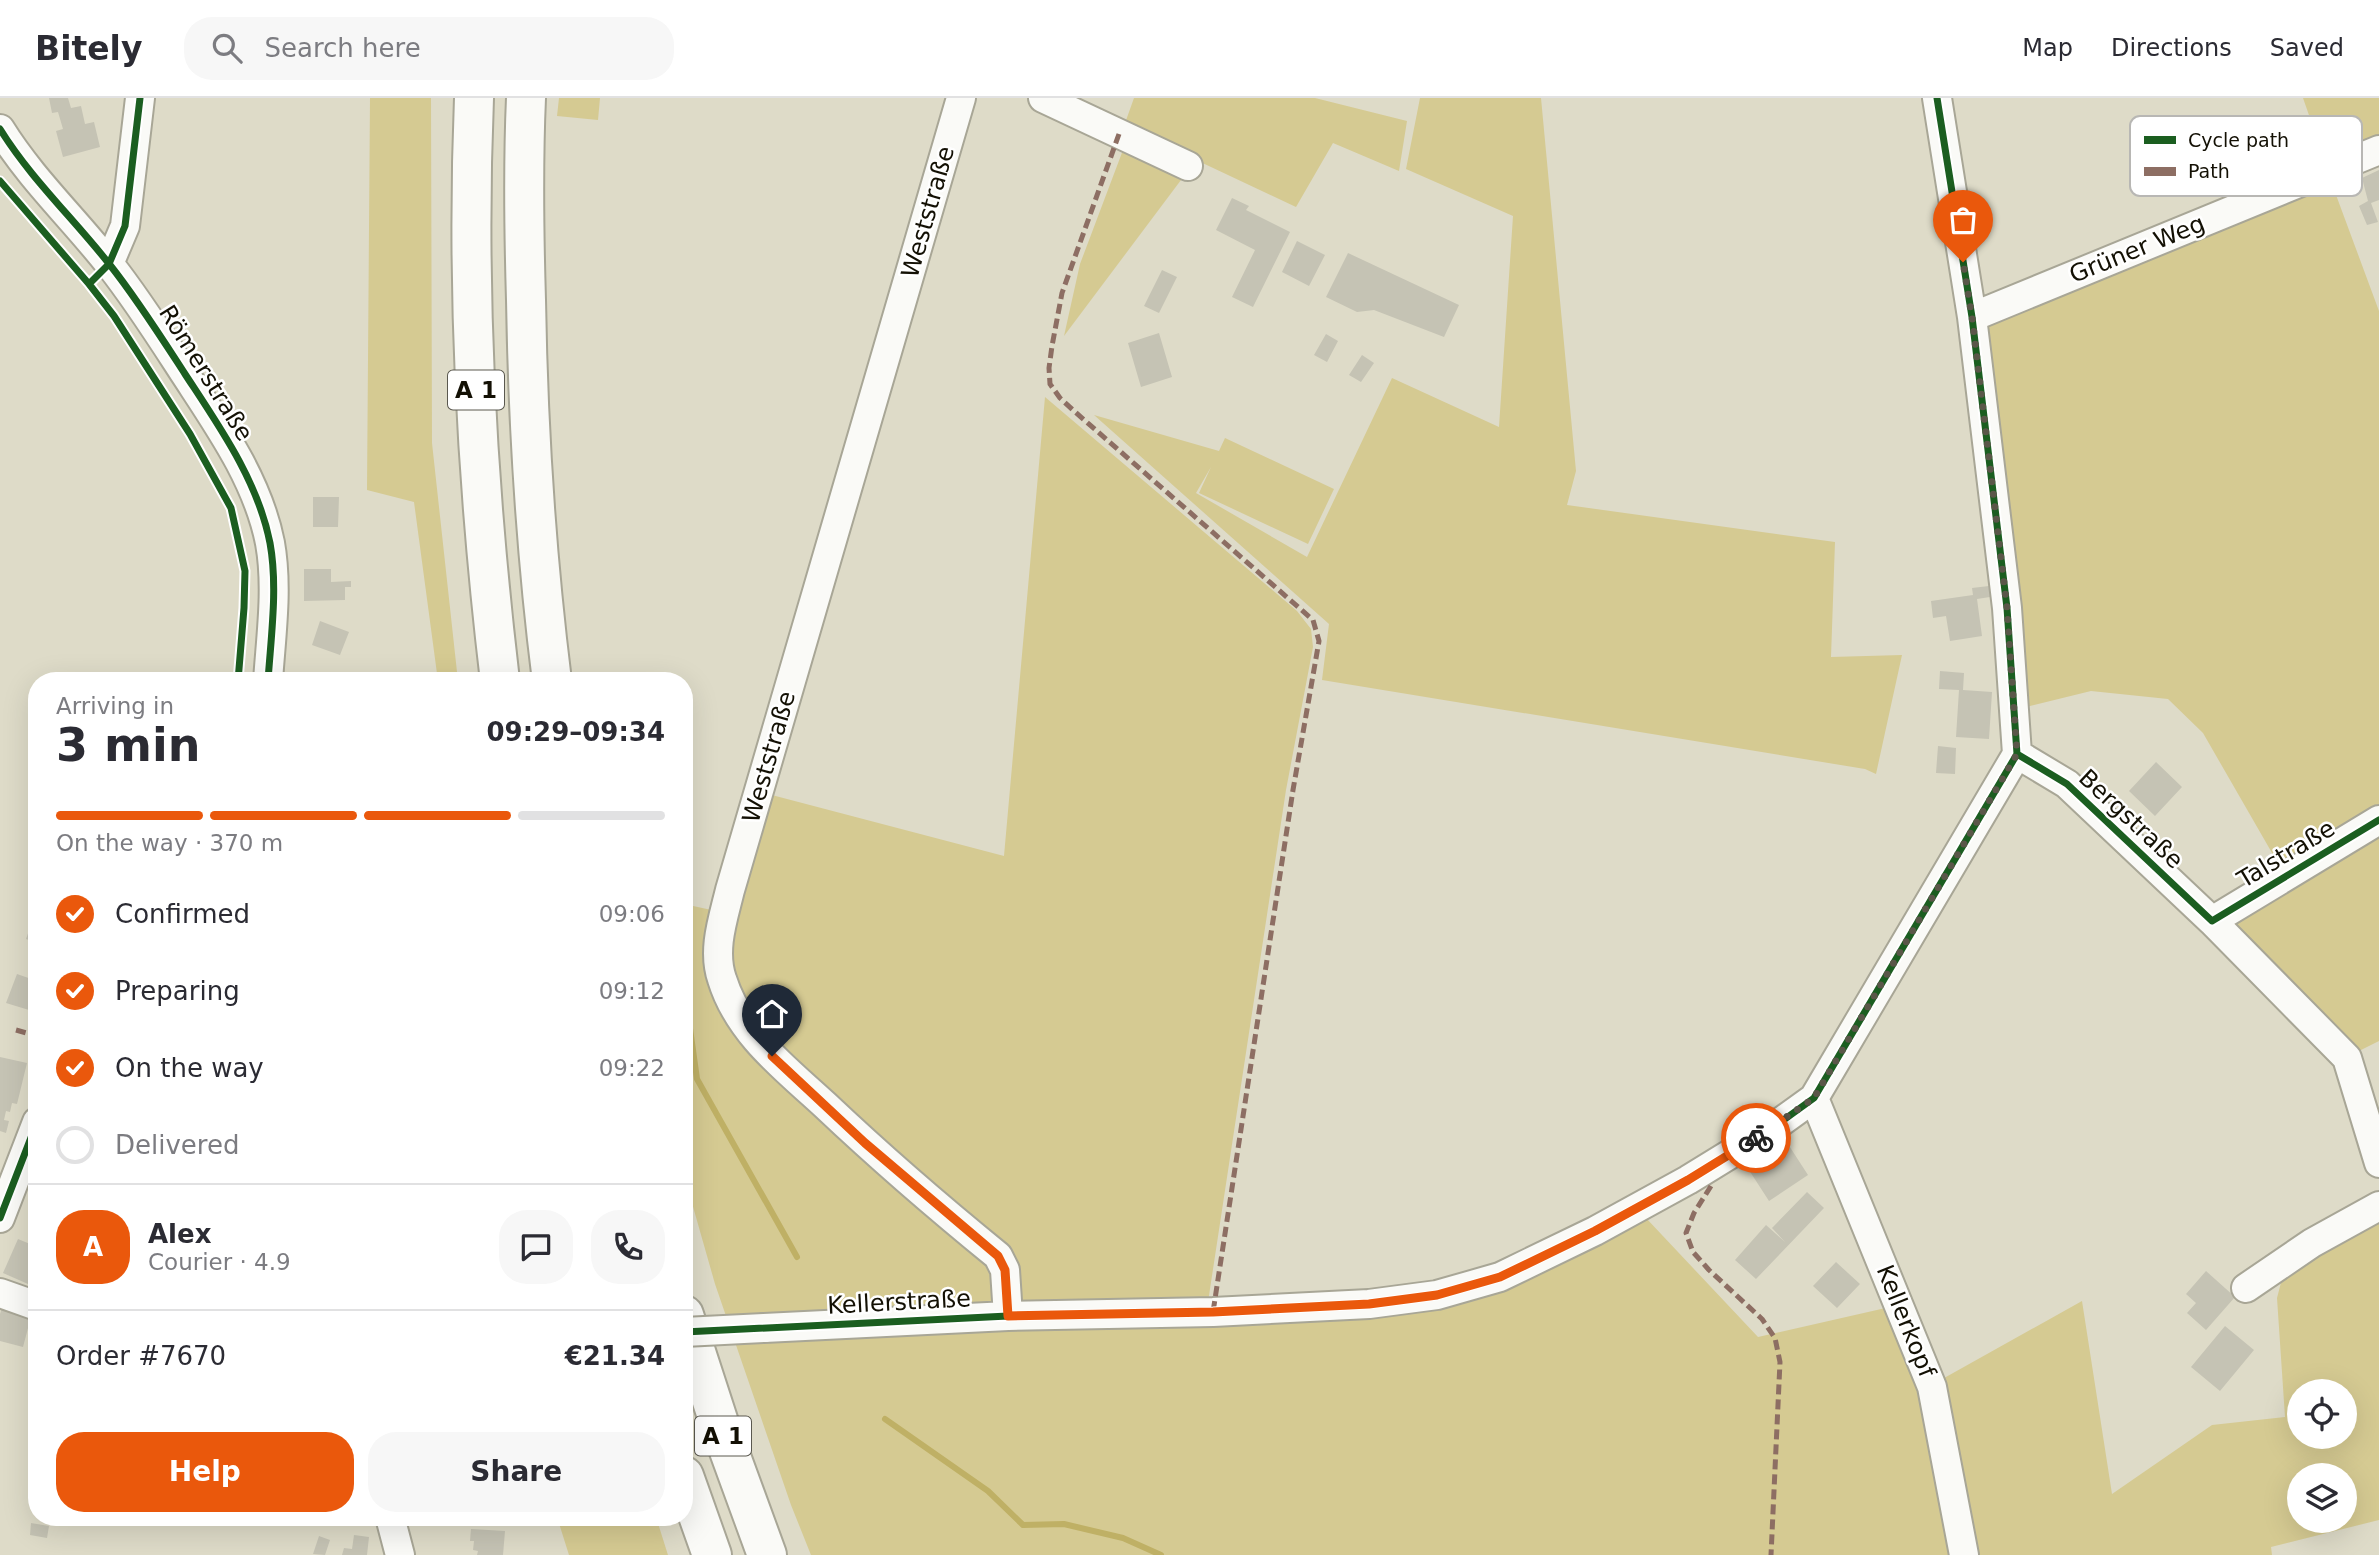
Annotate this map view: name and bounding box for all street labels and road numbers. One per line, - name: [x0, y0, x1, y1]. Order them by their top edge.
- street label: Weststraße: [896, 143, 960, 281]
- street label: Grüner Weg: [2065, 209, 2209, 289]
- street label: Römerstraße: [153, 300, 259, 446]
- road number: A 1: [448, 370, 504, 410]
- street label: Weststraße: [737, 688, 801, 826]
- street label: Bergstraße: [2073, 764, 2189, 874]
- street label: Talstraße: [2231, 814, 2340, 894]
- street label: Kellerkopf: [1871, 1261, 1941, 1382]
- street label: Kellerstraße: [827, 1284, 971, 1320]
- road number: A 1: [695, 1416, 751, 1456]

